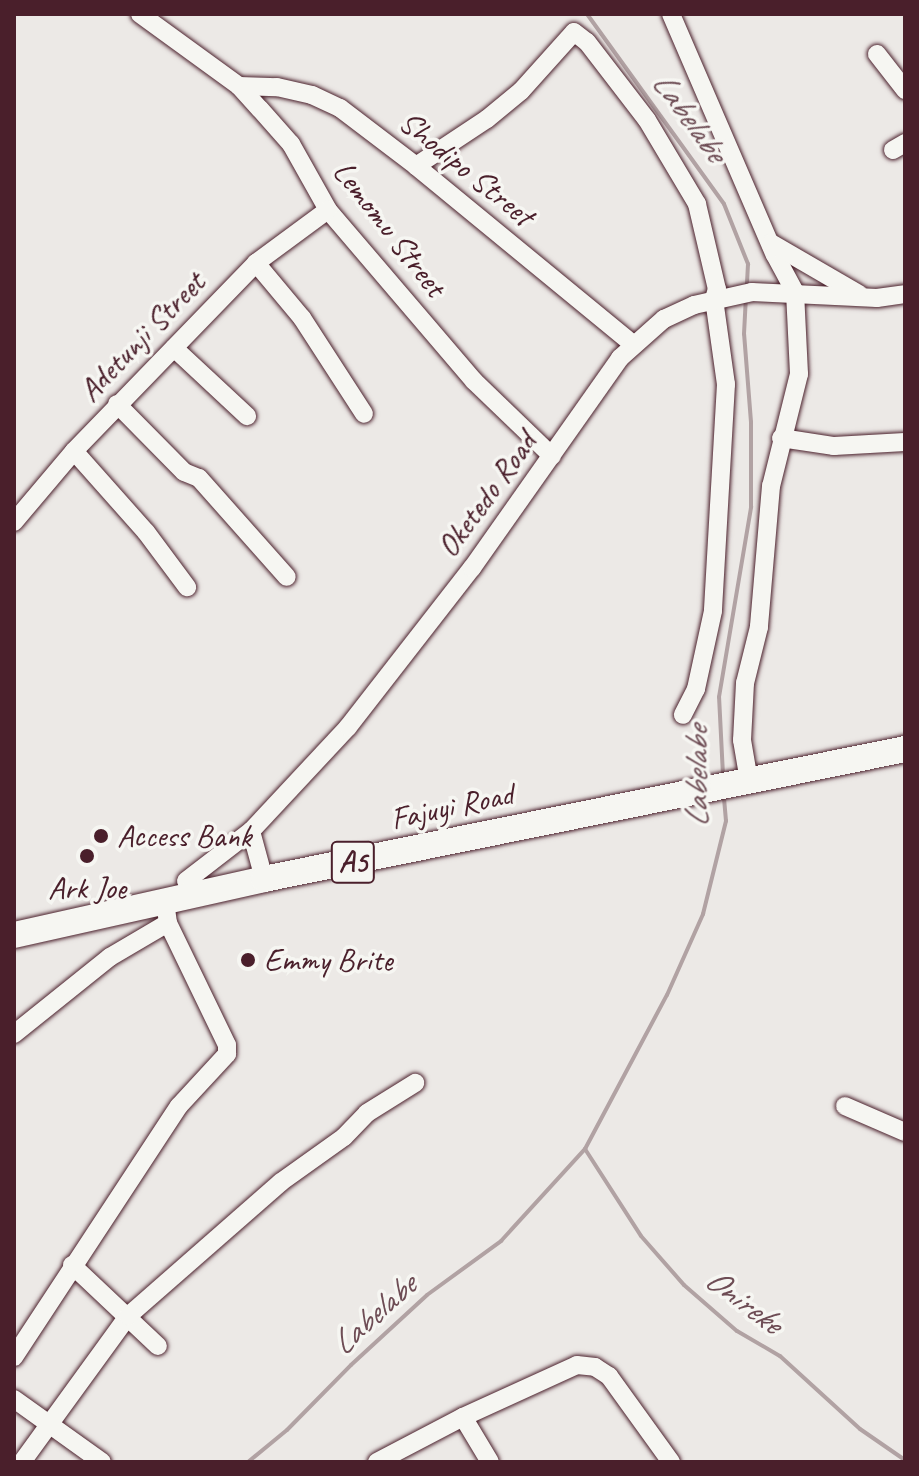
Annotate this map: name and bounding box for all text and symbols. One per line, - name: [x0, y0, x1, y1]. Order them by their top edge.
- water label: Labelabe: [644, 63, 736, 169]
- street label: Shodipo Street: [391, 103, 541, 235]
- street label: Lemomu Street: [324, 153, 454, 305]
- street label: Adetunji Street: [71, 264, 213, 410]
- street label: Oketedo Road: [429, 425, 545, 565]
- water label: Labelabe: [676, 727, 716, 827]
- street label: Fajuyi Road: [387, 775, 517, 839]
- place label: Access Bank: [117, 817, 252, 855]
- marker: Access Bank: [92, 827, 110, 845]
- road number: A5: [329, 836, 377, 888]
- marker: Ark Joe: [78, 847, 96, 865]
- place label: Ark Joe: [48, 869, 126, 907]
- place label: Emmy Brite: [264, 941, 392, 979]
- marker: Emmy Brite: [239, 951, 257, 969]
- water label: Onireke: [698, 1258, 790, 1342]
- water label: Labelabe: [322, 1265, 424, 1363]

